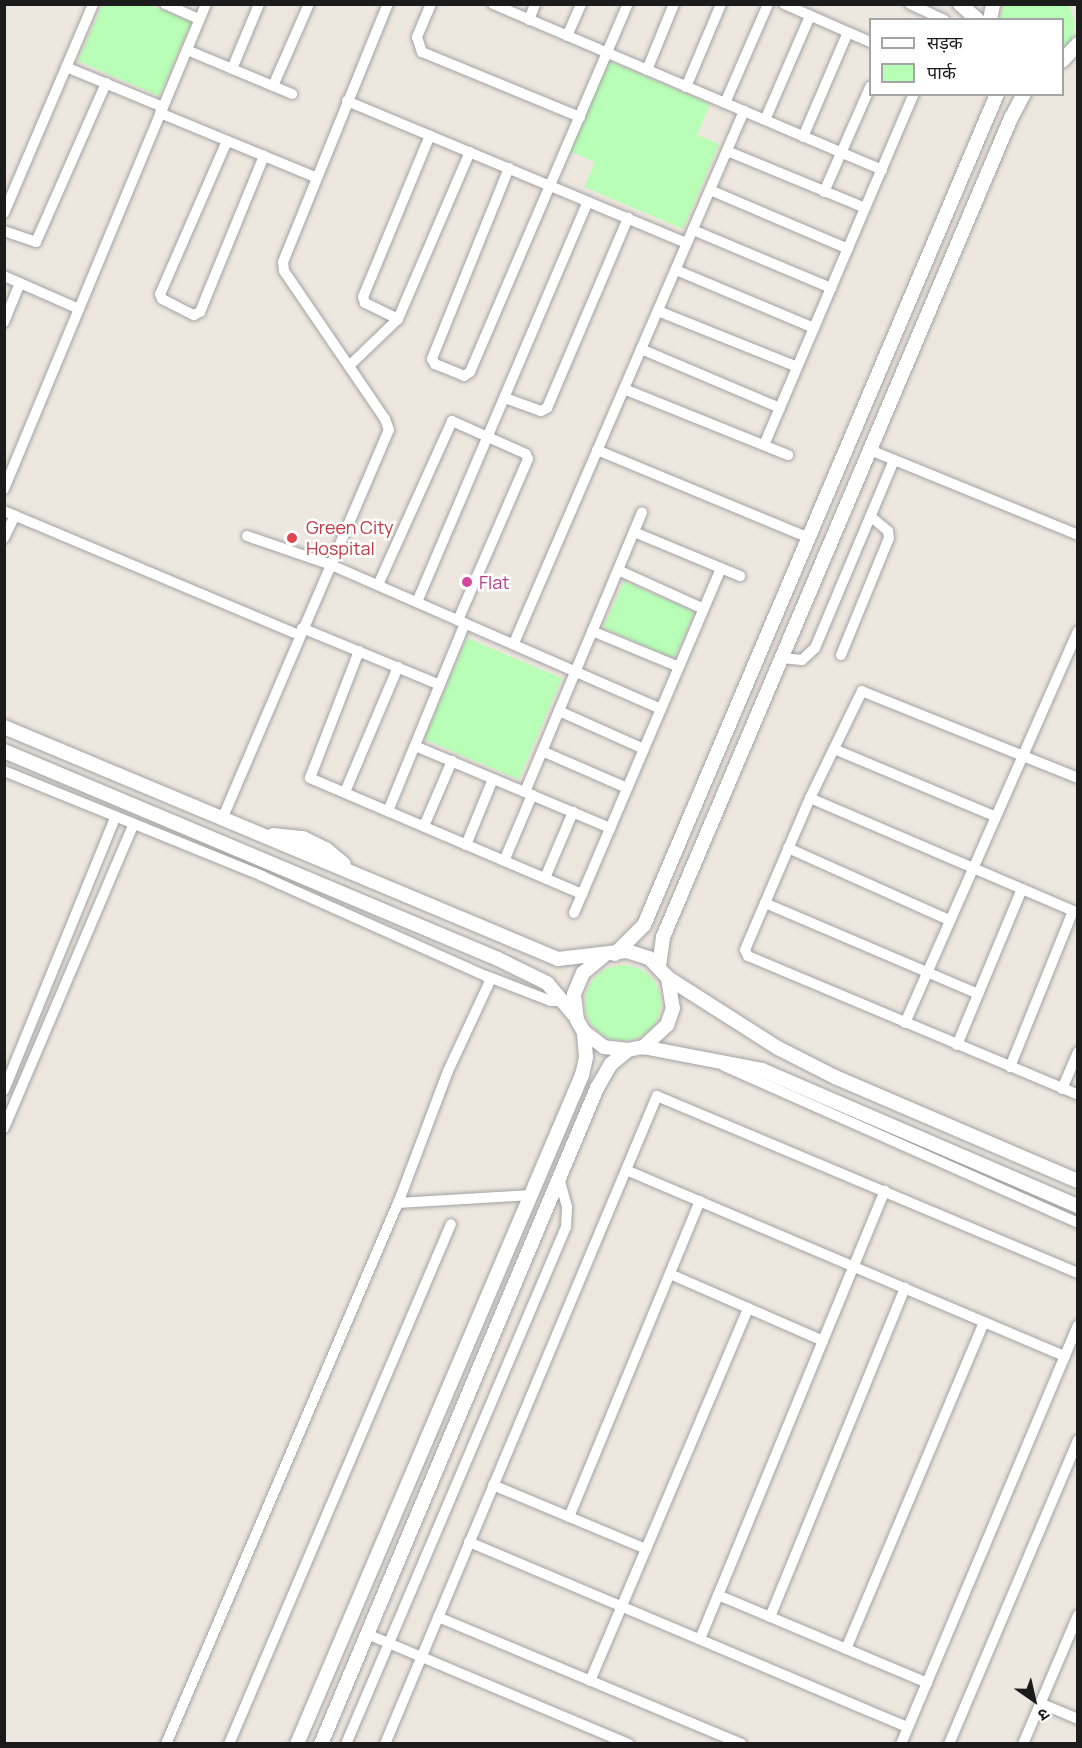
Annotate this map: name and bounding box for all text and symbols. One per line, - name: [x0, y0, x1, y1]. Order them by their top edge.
- legend: [869, 18, 1064, 96]
- text: सड़क: [927, 30, 963, 54]
- text: पार्क: [927, 60, 956, 84]
- place label: Green City Hospital: [306, 517, 394, 560]
- marker: Green City Hospital: [283, 529, 301, 547]
- place label: Flat: [479, 571, 509, 593]
- marker: Flat: [460, 575, 474, 589]
- north arrow: [1004, 1670, 1064, 1730]
- text: उ: [1034, 1703, 1054, 1727]

